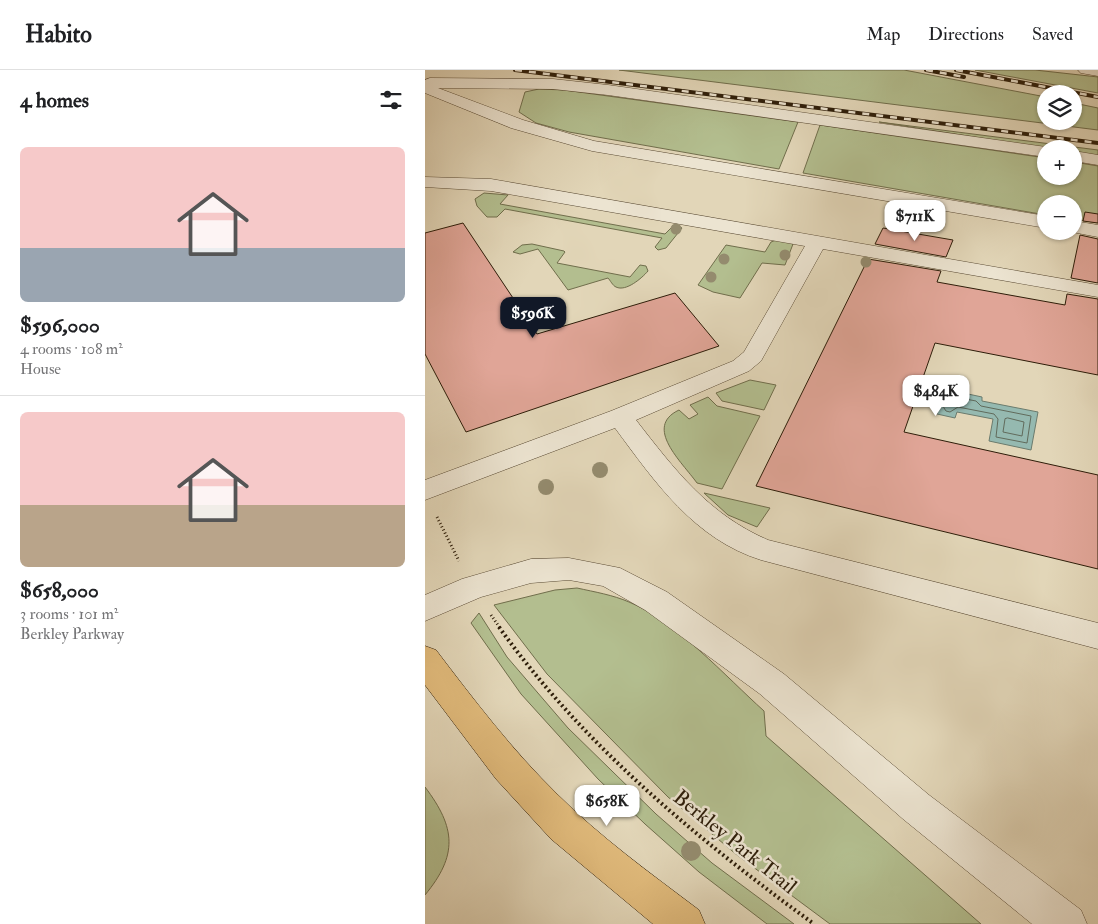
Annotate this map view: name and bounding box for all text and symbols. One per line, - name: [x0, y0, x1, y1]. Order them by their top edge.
- text: Habito: [25, 19, 92, 50]
- text: Map: [867, 23, 900, 46]
- text: Directions: [928, 23, 1004, 46]
- text: Saved: [1032, 23, 1073, 46]
- map controls: [1037, 85, 1082, 240]
- button: layers: [1037, 85, 1082, 130]
- icon: filters: [377, 86, 405, 114]
- text: 4 homes: [20, 87, 89, 114]
- button: +: [1037, 140, 1082, 185]
- icon: home: [168, 179, 258, 269]
- button: −: [1037, 195, 1082, 240]
- pin: $711K: [880, 200, 950, 242]
- text: $711K: [895, 206, 935, 226]
- pin: $596K: [498, 296, 568, 339]
- text: $596K: [511, 303, 555, 323]
- text: $596,000: [20, 312, 100, 339]
- text: 4 rooms · 108 m²: [20, 339, 123, 359]
- text: House: [20, 359, 61, 379]
- pin: $484K: [901, 374, 971, 417]
- text: $484K: [914, 381, 959, 401]
- icon: home: [168, 445, 258, 535]
- text: $658,000: [20, 577, 99, 604]
- text: 3 rooms · 101 m²: [20, 604, 118, 624]
- text: Berkley Parkway: [20, 624, 124, 644]
- pin: $658K: [572, 784, 642, 827]
- street label: Berkley Park Trail: [668, 784, 803, 901]
- text: $658K: [586, 791, 628, 811]

